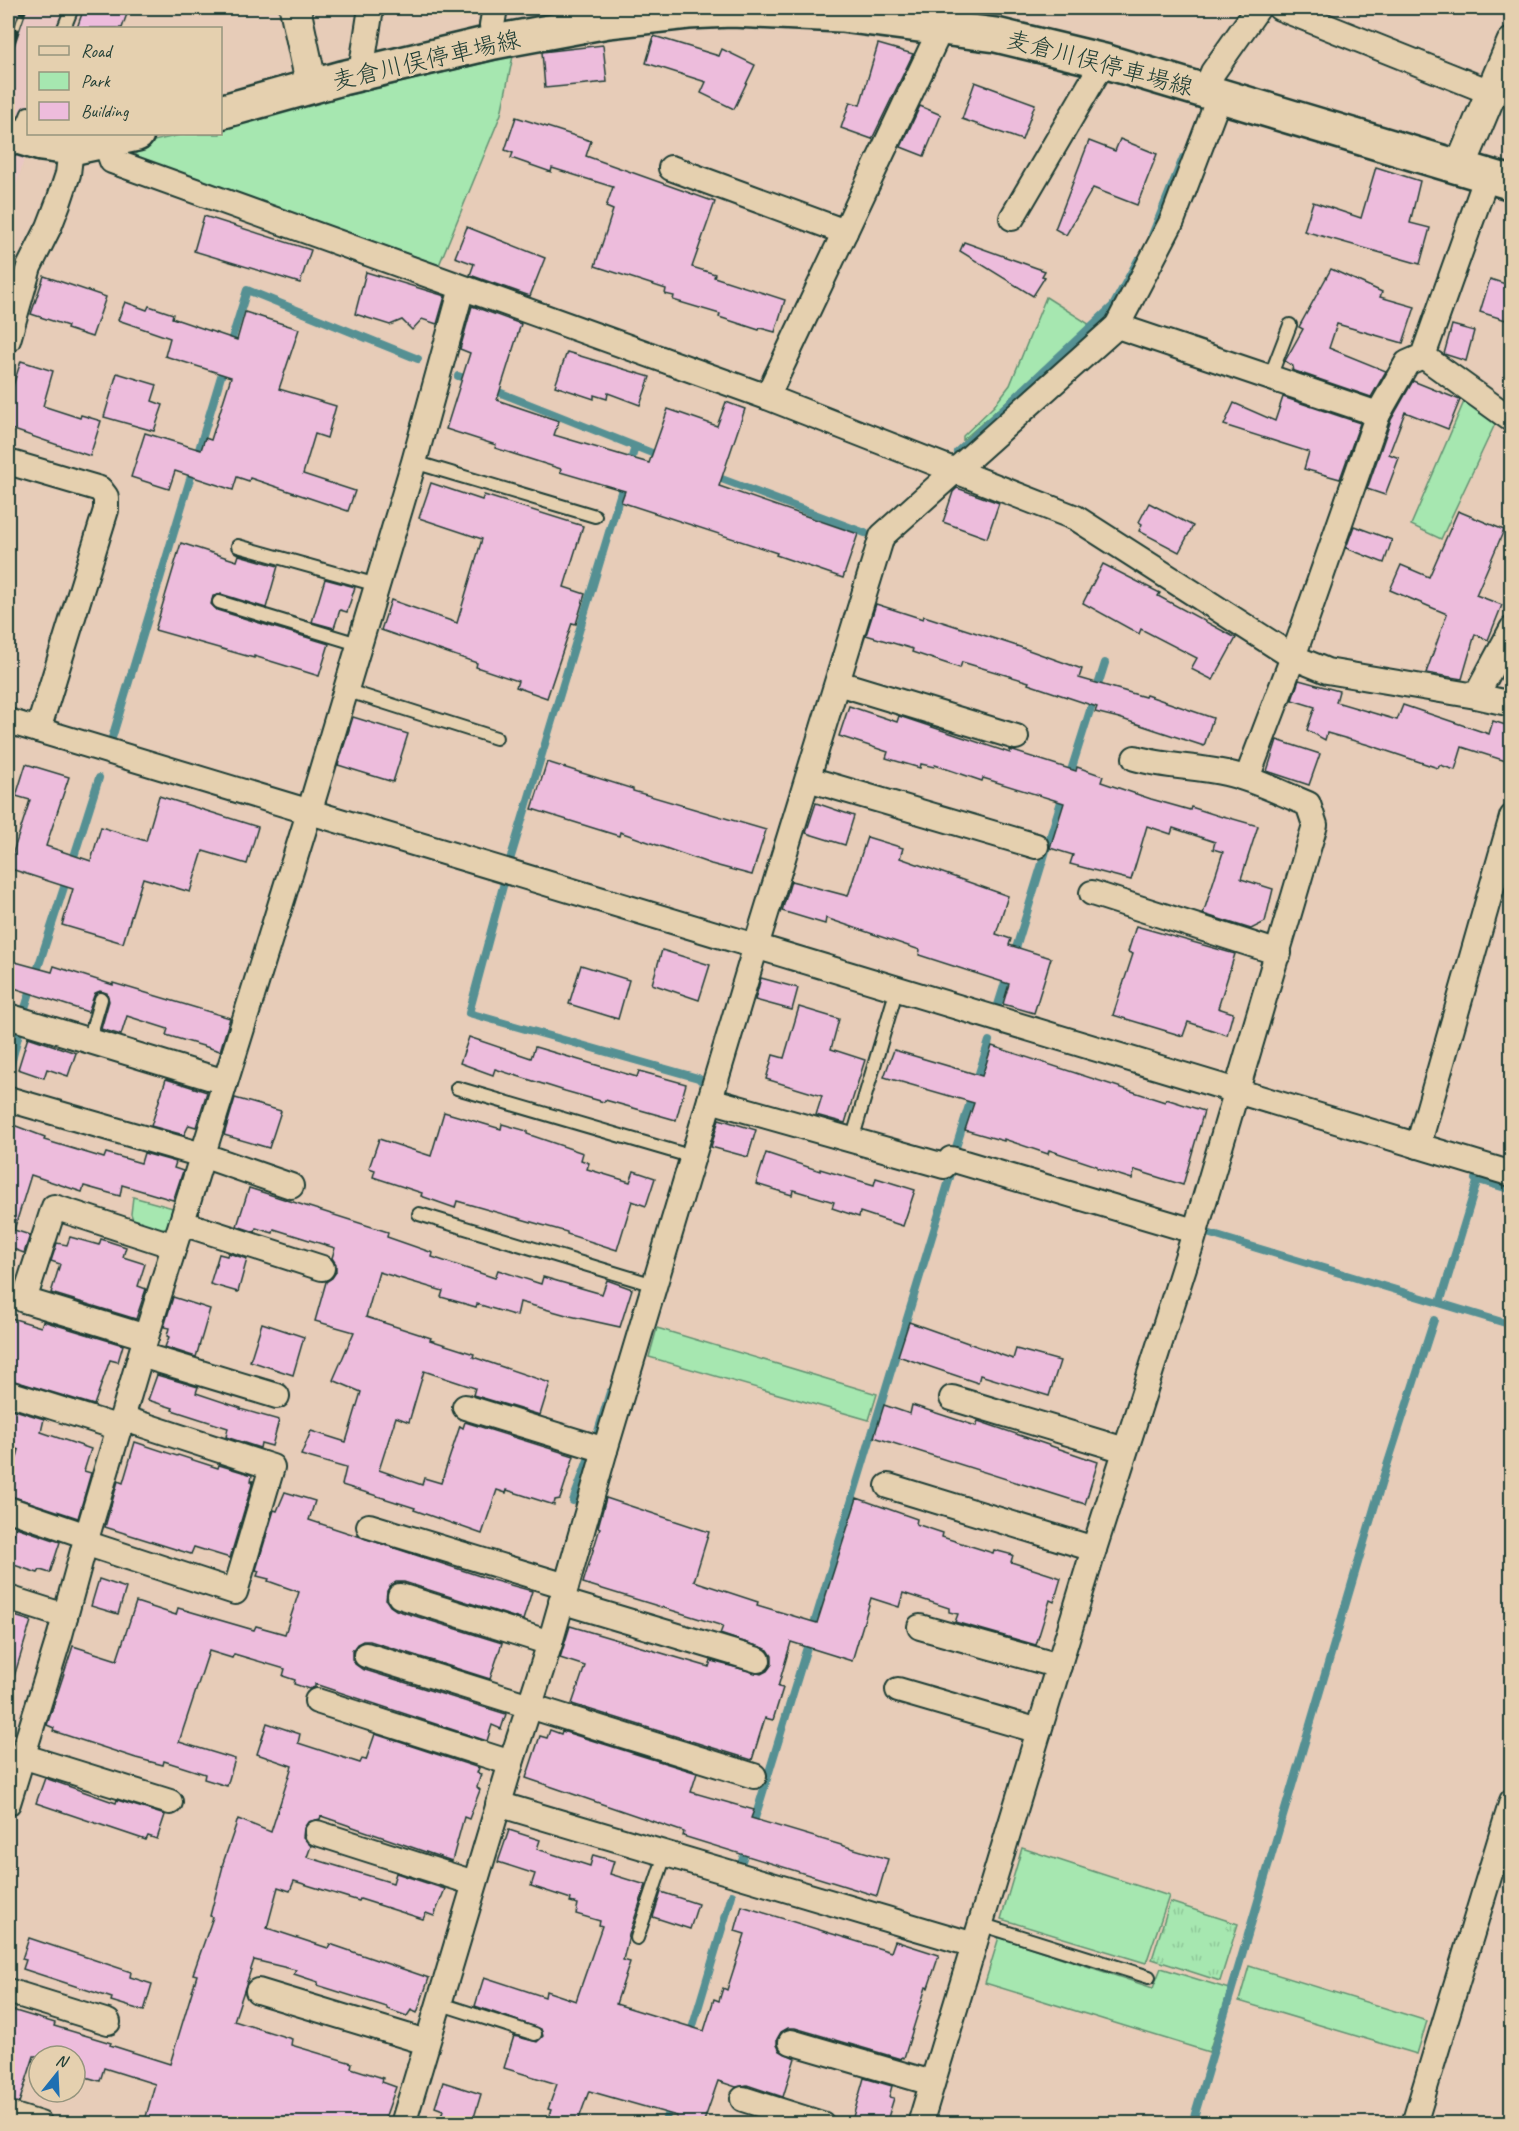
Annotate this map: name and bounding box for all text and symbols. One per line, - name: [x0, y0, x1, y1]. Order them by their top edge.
- street label: 麦倉川俣停車場線: [329, 24, 523, 96]
- street label: 麦倉川俣停車場線: [1003, 24, 1197, 102]
- legend: [27, 27, 222, 135]
- text: Road: [81, 40, 114, 62]
- text: Park: [81, 70, 111, 92]
- text: Building: [81, 100, 130, 122]
- north arrow: [27, 2044, 87, 2104]
- text: N: [54, 2050, 72, 2073]

